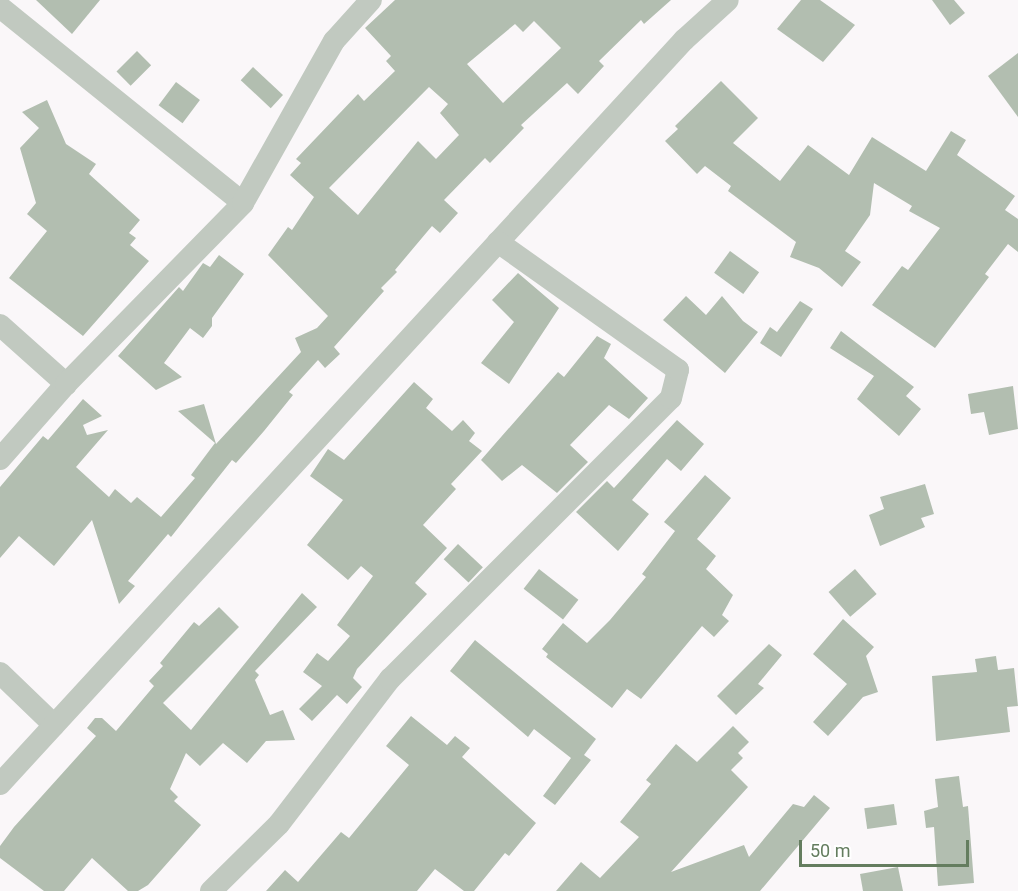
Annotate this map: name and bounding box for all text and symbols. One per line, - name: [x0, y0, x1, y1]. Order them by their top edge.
- scale bar: [802, 828, 972, 866]
- text: 50 m: [810, 840, 850, 861]

